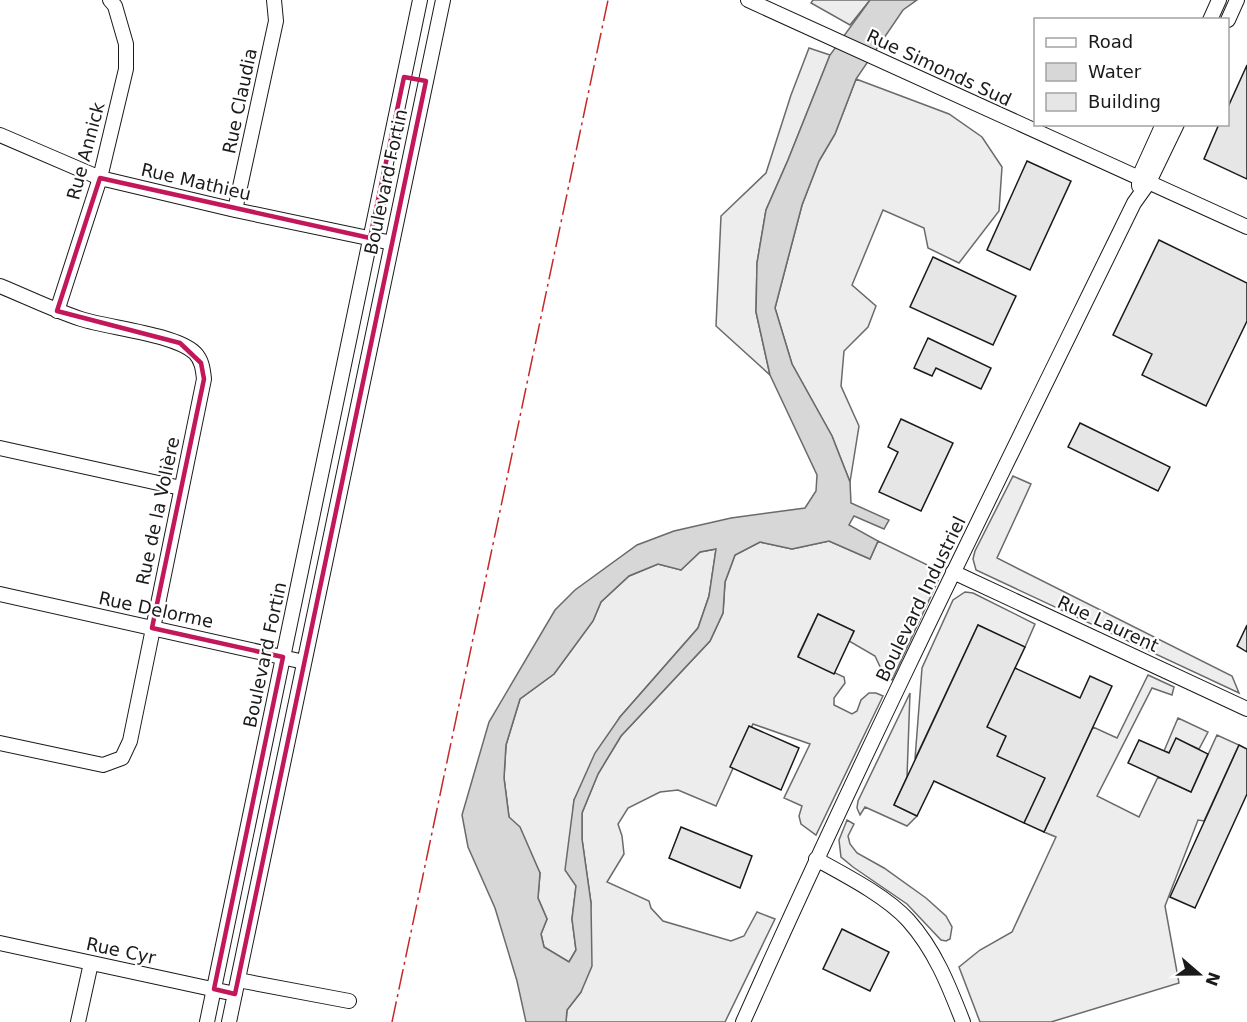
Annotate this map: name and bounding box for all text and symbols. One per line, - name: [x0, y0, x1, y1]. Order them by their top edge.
- legend: [1034, 18, 1229, 126]
- street label: Rue Simonds Sud: [864, 25, 1015, 110]
- text: Road: [1088, 31, 1133, 52]
- street label: Rue Claudia: [218, 46, 261, 156]
- text: Water: [1088, 61, 1142, 82]
- text: Building: [1088, 91, 1161, 112]
- street label: Rue Annick: [62, 99, 109, 202]
- street label: Boulevard Fortin: [360, 107, 411, 257]
- street label: Rue Mathieu: [139, 159, 253, 204]
- street label: Rue de la Volière: [132, 435, 183, 587]
- street label: Boulevard Industriel: [871, 513, 970, 685]
- street label: Boulevard Fortin: [239, 580, 290, 730]
- street label: Rue Delorme: [97, 587, 215, 632]
- street label: Rue Laurent: [1054, 591, 1162, 656]
- street label: Rue Cyr: [84, 933, 158, 968]
- north arrow: [1169, 944, 1229, 1004]
- text: N: [1201, 969, 1224, 989]

